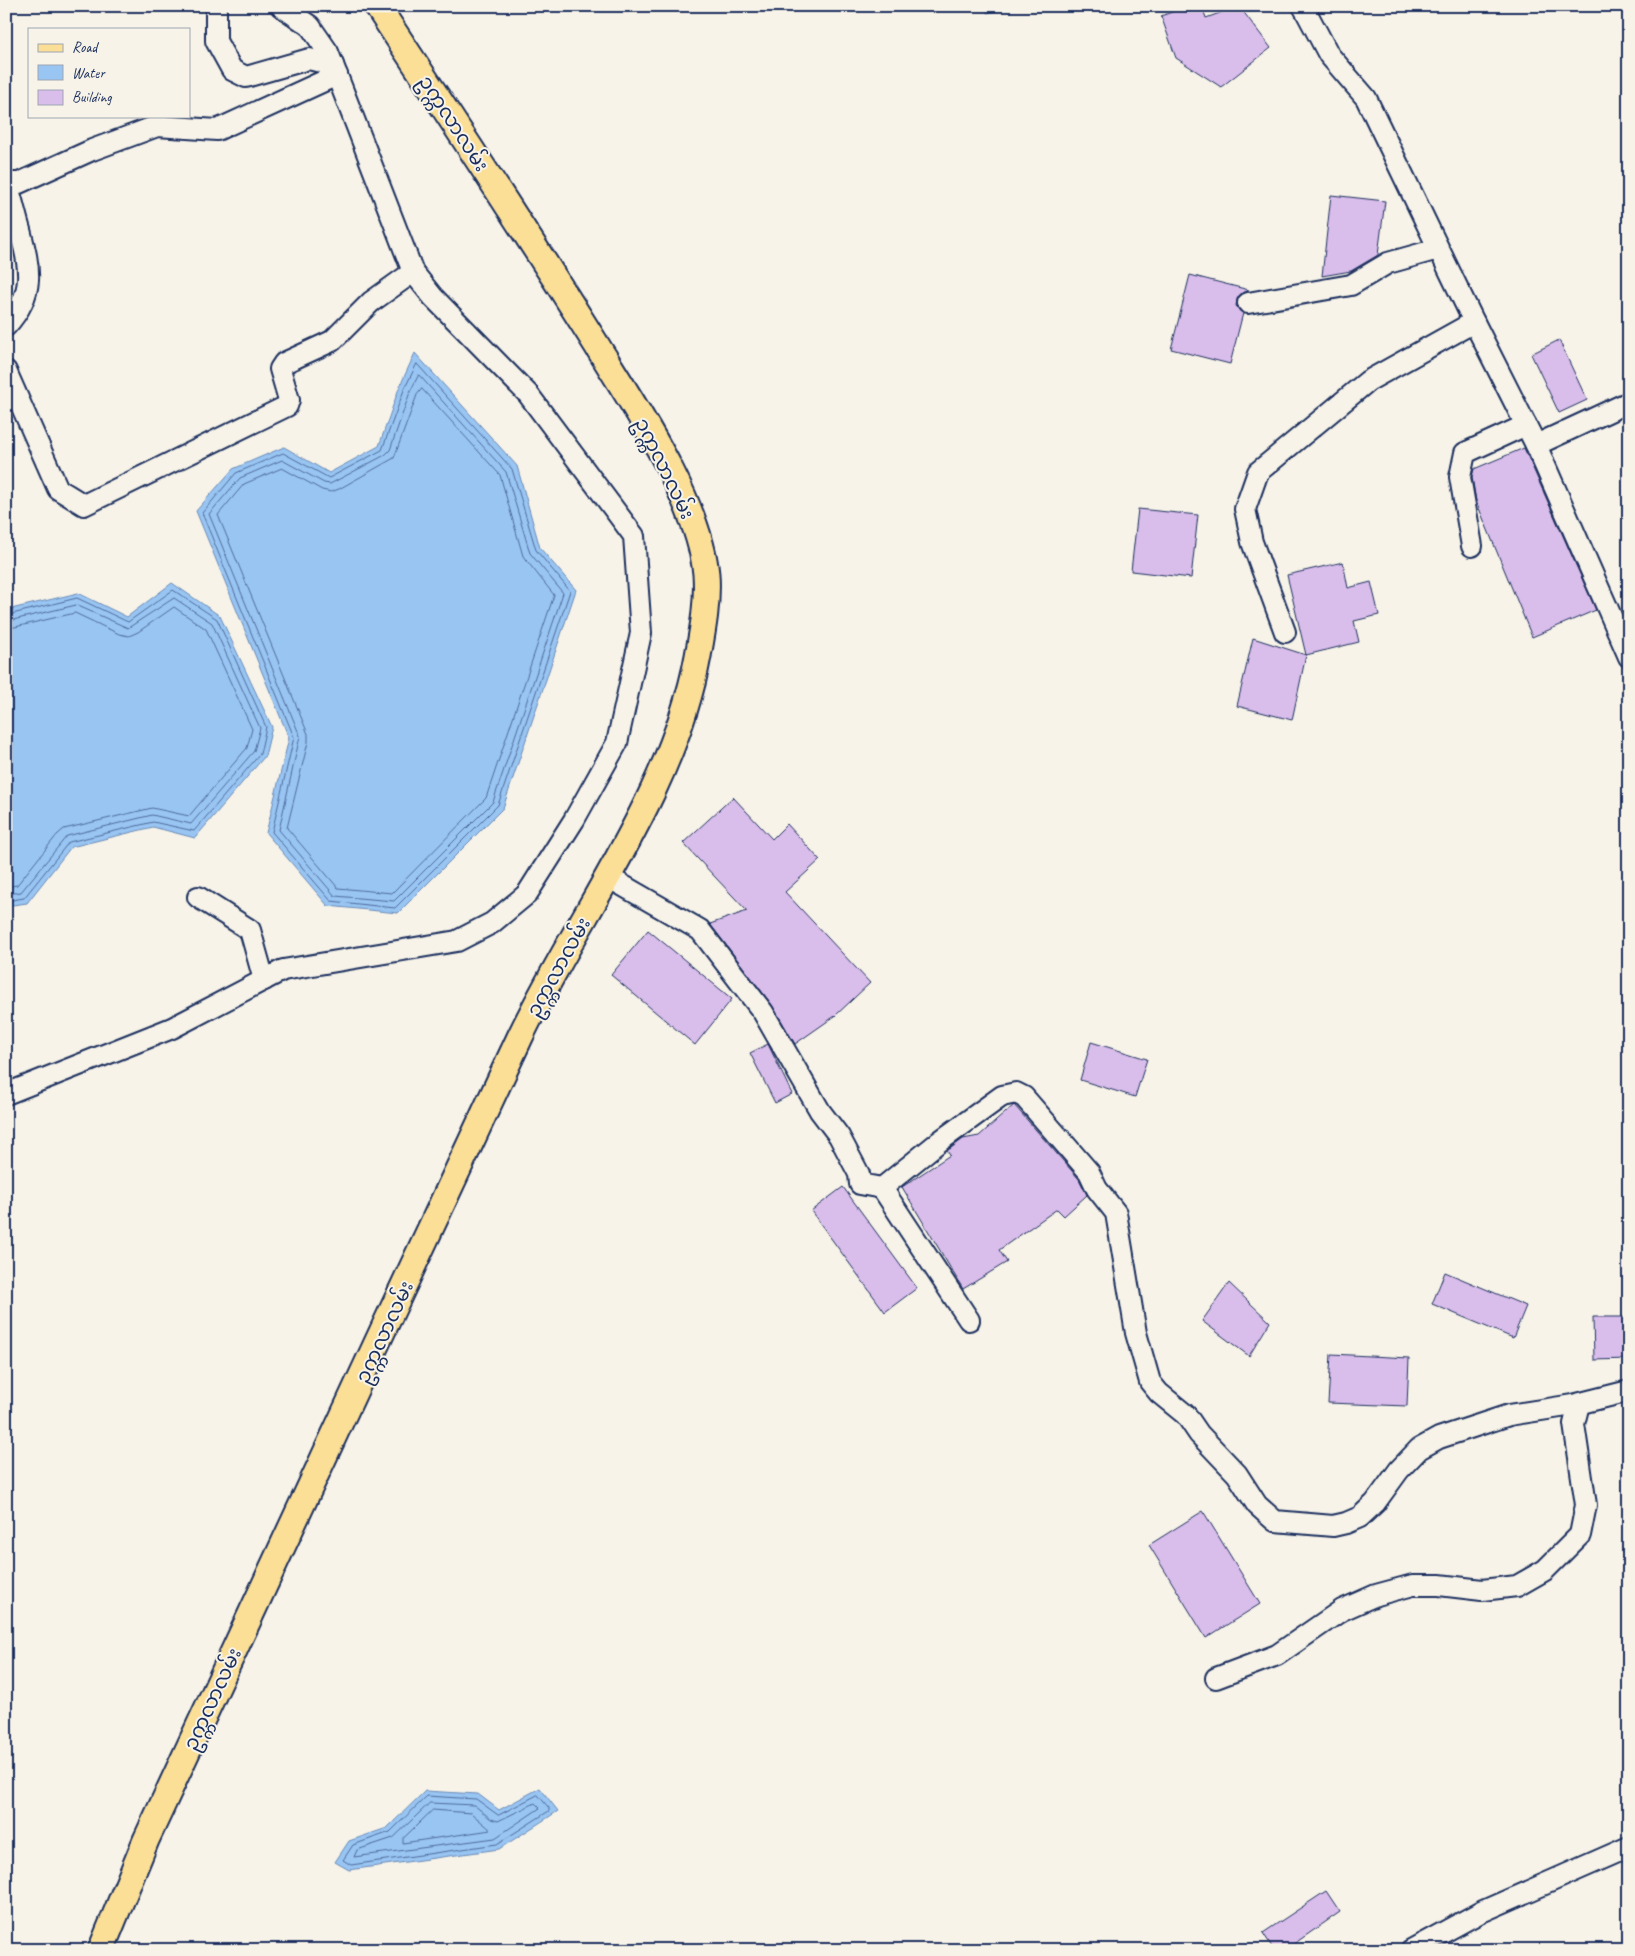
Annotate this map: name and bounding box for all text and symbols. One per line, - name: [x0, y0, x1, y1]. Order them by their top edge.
- legend: [28, 28, 190, 118]
- text: Road: [72, 38, 99, 57]
- text: Water: [72, 64, 106, 83]
- street label: ဥက္ကလာလမ်း: [411, 69, 496, 178]
- text: Building: [72, 88, 112, 107]
- street label: ဥက္ကလာလမ်း: [626, 412, 702, 525]
- street label: ဥက္ကလာလမ်း: [519, 912, 599, 1023]
- street label: ဥက္ကလာလမ်း: [348, 1276, 422, 1389]
- street label: ဥက္ကလာလမ်း: [176, 1643, 250, 1756]

